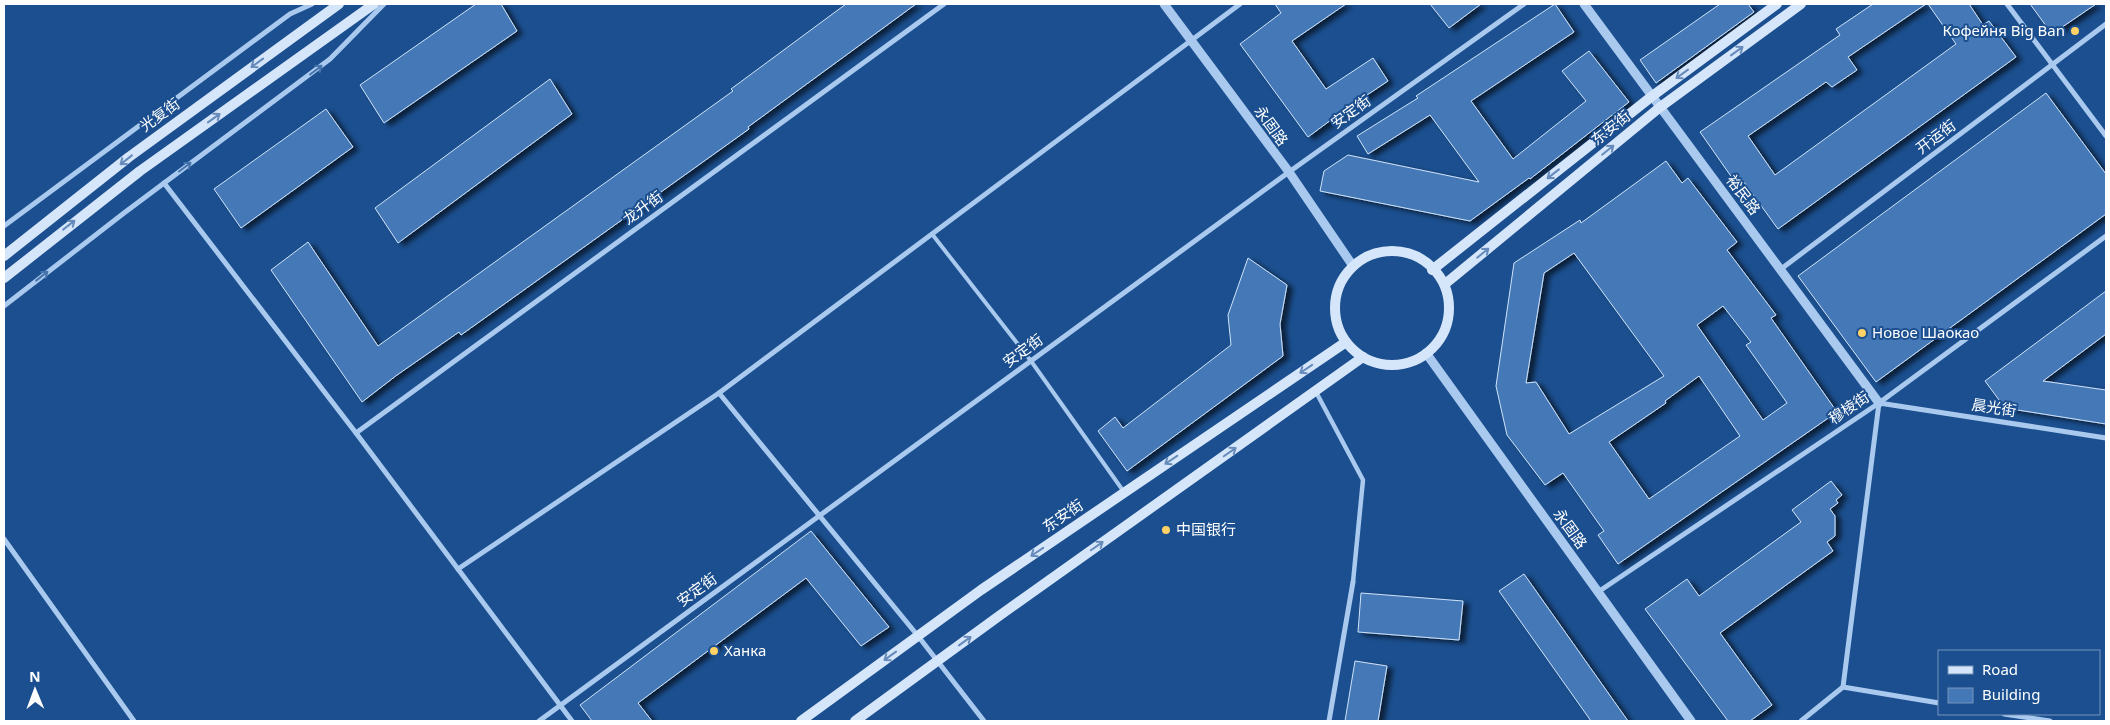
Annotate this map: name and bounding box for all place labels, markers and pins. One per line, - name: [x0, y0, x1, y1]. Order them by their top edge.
- place label: Кофейня Big Ban: [1942, 20, 2065, 40]
- marker: Кофейня Big Ban: [2069, 25, 2081, 37]
- place label: Новое Шаокао: [1872, 322, 1979, 342]
- marker: Новое Шаокао: [1856, 327, 1868, 339]
- place label: 中国银行: [1176, 519, 1236, 539]
- marker: 中国银行: [1160, 524, 1172, 536]
- place label: Ханка: [724, 640, 766, 660]
- marker: Ханка: [708, 645, 720, 657]

